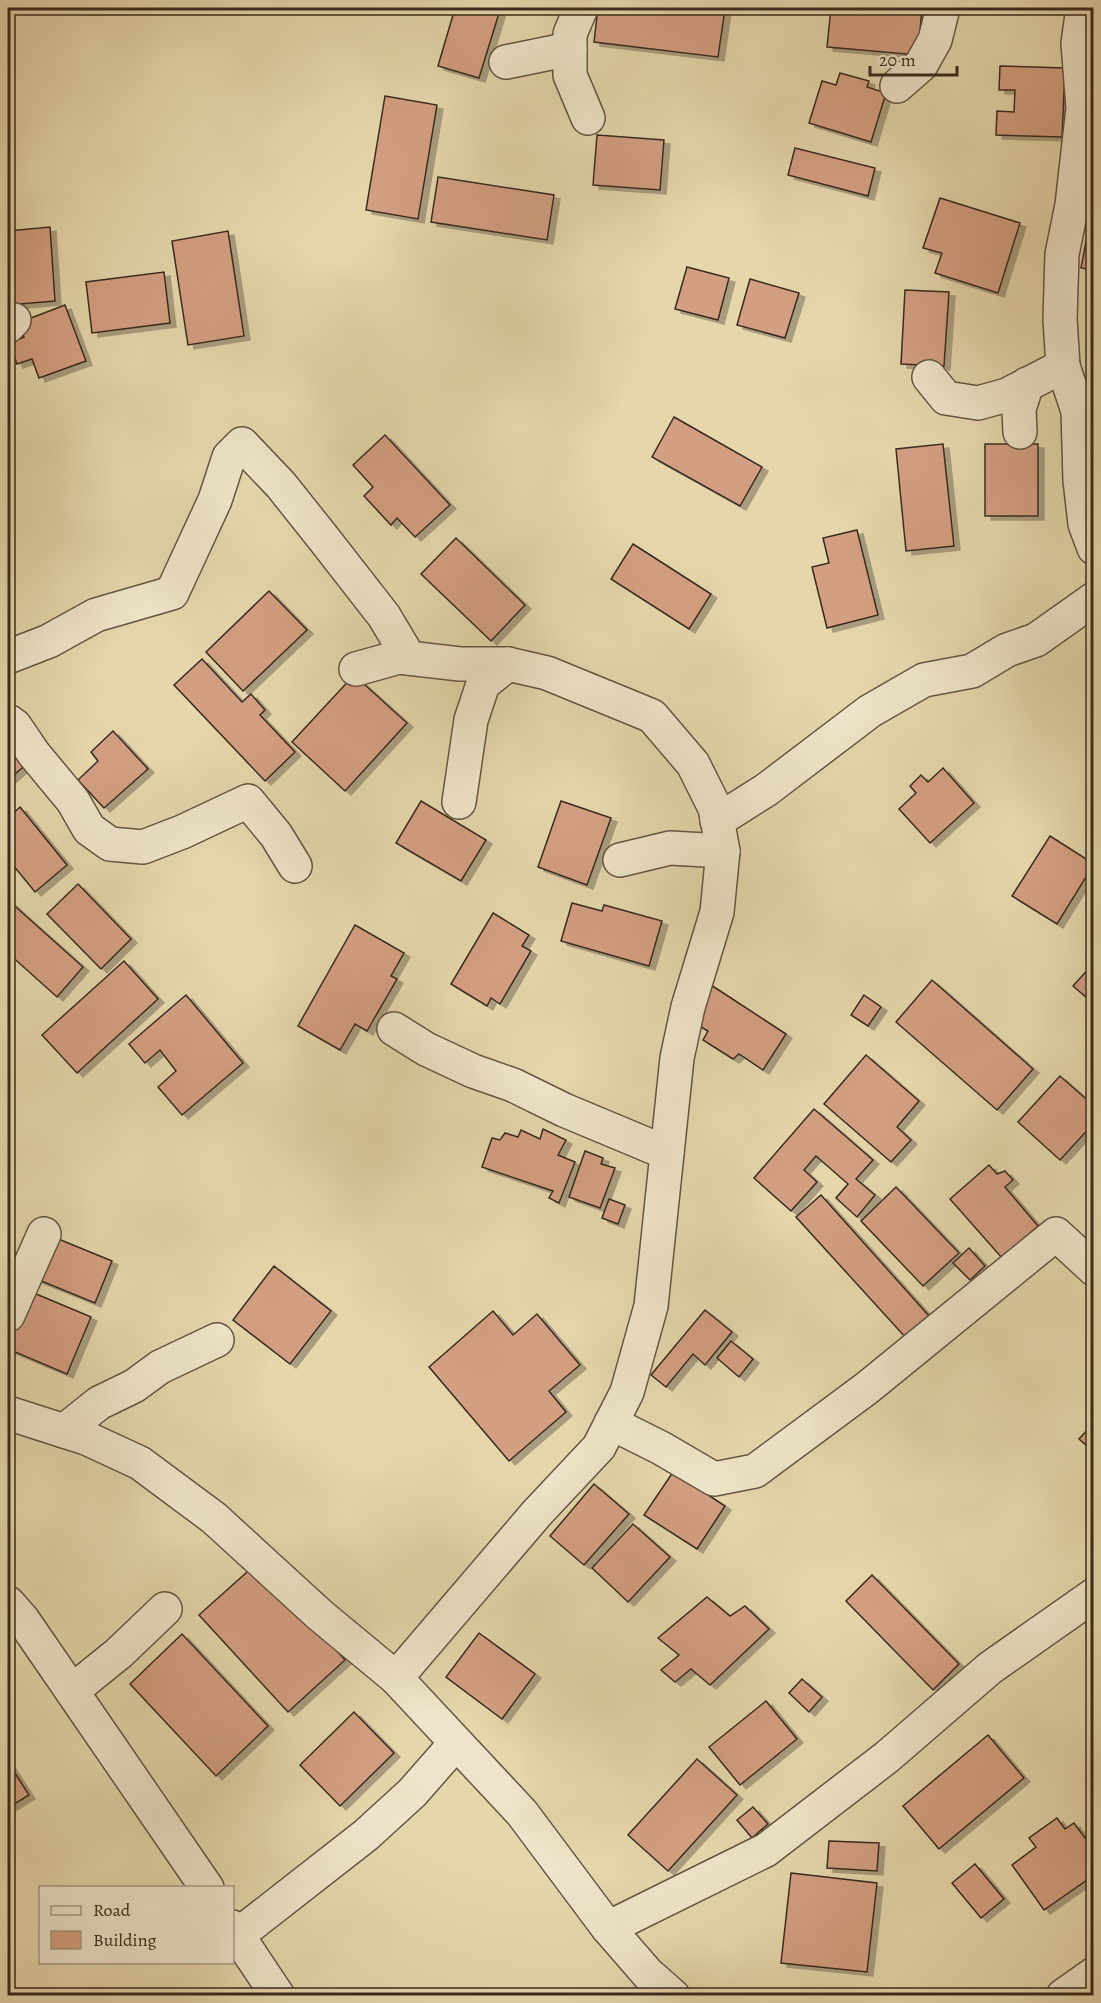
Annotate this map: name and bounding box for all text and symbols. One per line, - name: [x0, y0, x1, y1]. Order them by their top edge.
- scale bar: [870, 39, 957, 77]
- text: 20 m: [879, 48, 916, 72]
- legend: [39, 1886, 234, 1964]
- text: Road: [93, 1898, 131, 1922]
- text: Building: [93, 1928, 157, 1952]

